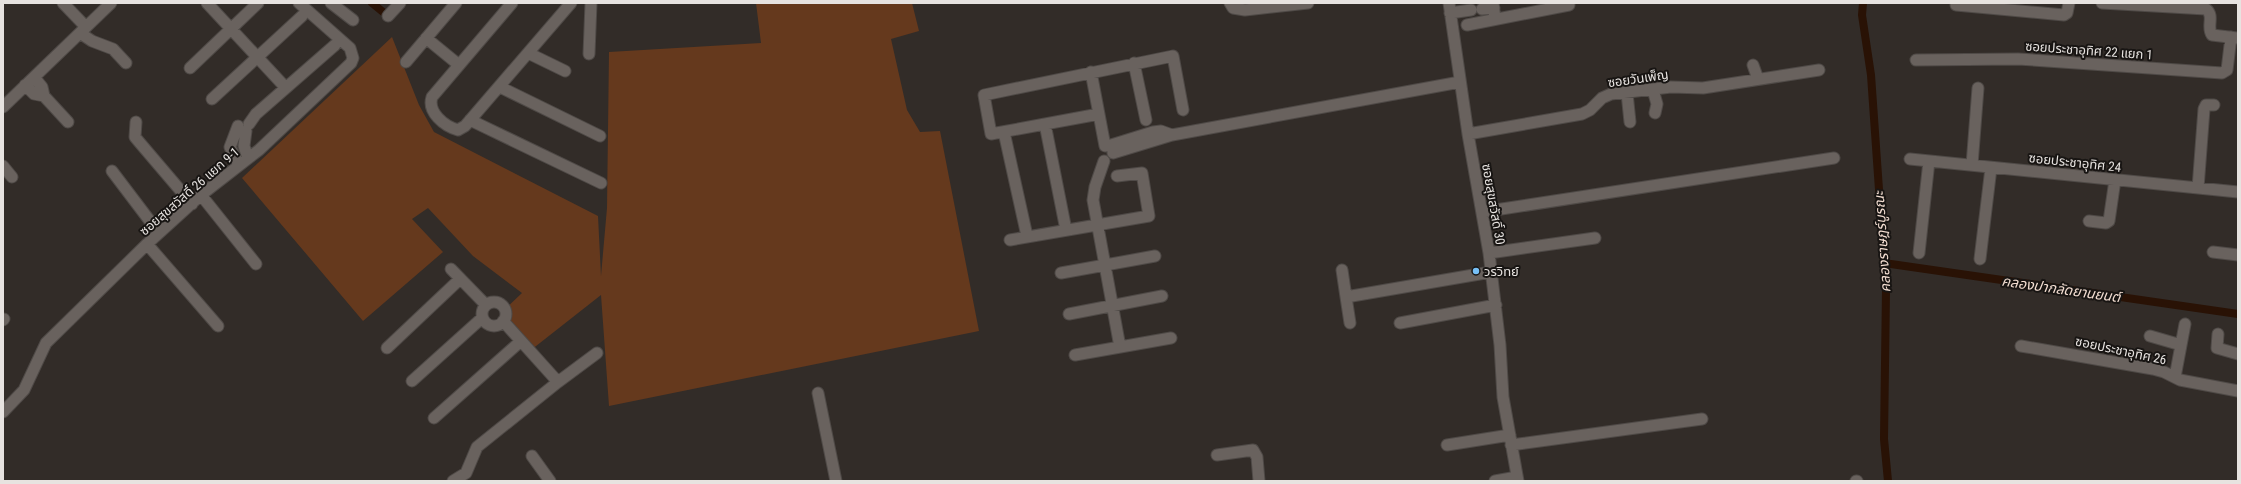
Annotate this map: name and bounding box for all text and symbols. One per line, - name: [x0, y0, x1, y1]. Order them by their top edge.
- street label: ซอยประชาอุทิศ 22 แยก 1: [2025, 39, 2153, 62]
- street label: ซอยวันเพ็ญ: [1607, 67, 1669, 90]
- street label: ซอยสุขสวัสดิ์ 26 แยก 9-1: [136, 144, 242, 239]
- street label: ซอยประชาอุทิศ 24: [2028, 150, 2122, 175]
- street label: ซอยสุขสวัสดิ์ 30: [1479, 162, 1508, 246]
- water label: คลองราษฎร์บูรณะ: [1870, 189, 1895, 293]
- place label: วรวิทย์: [1484, 264, 1519, 279]
- marker: วรวิทย์: [1471, 266, 1481, 276]
- water label: คลองปากลัดยานยนต์: [2001, 273, 2124, 306]
- street label: ซอยประชาอุทิศ 26: [2074, 334, 2168, 367]

